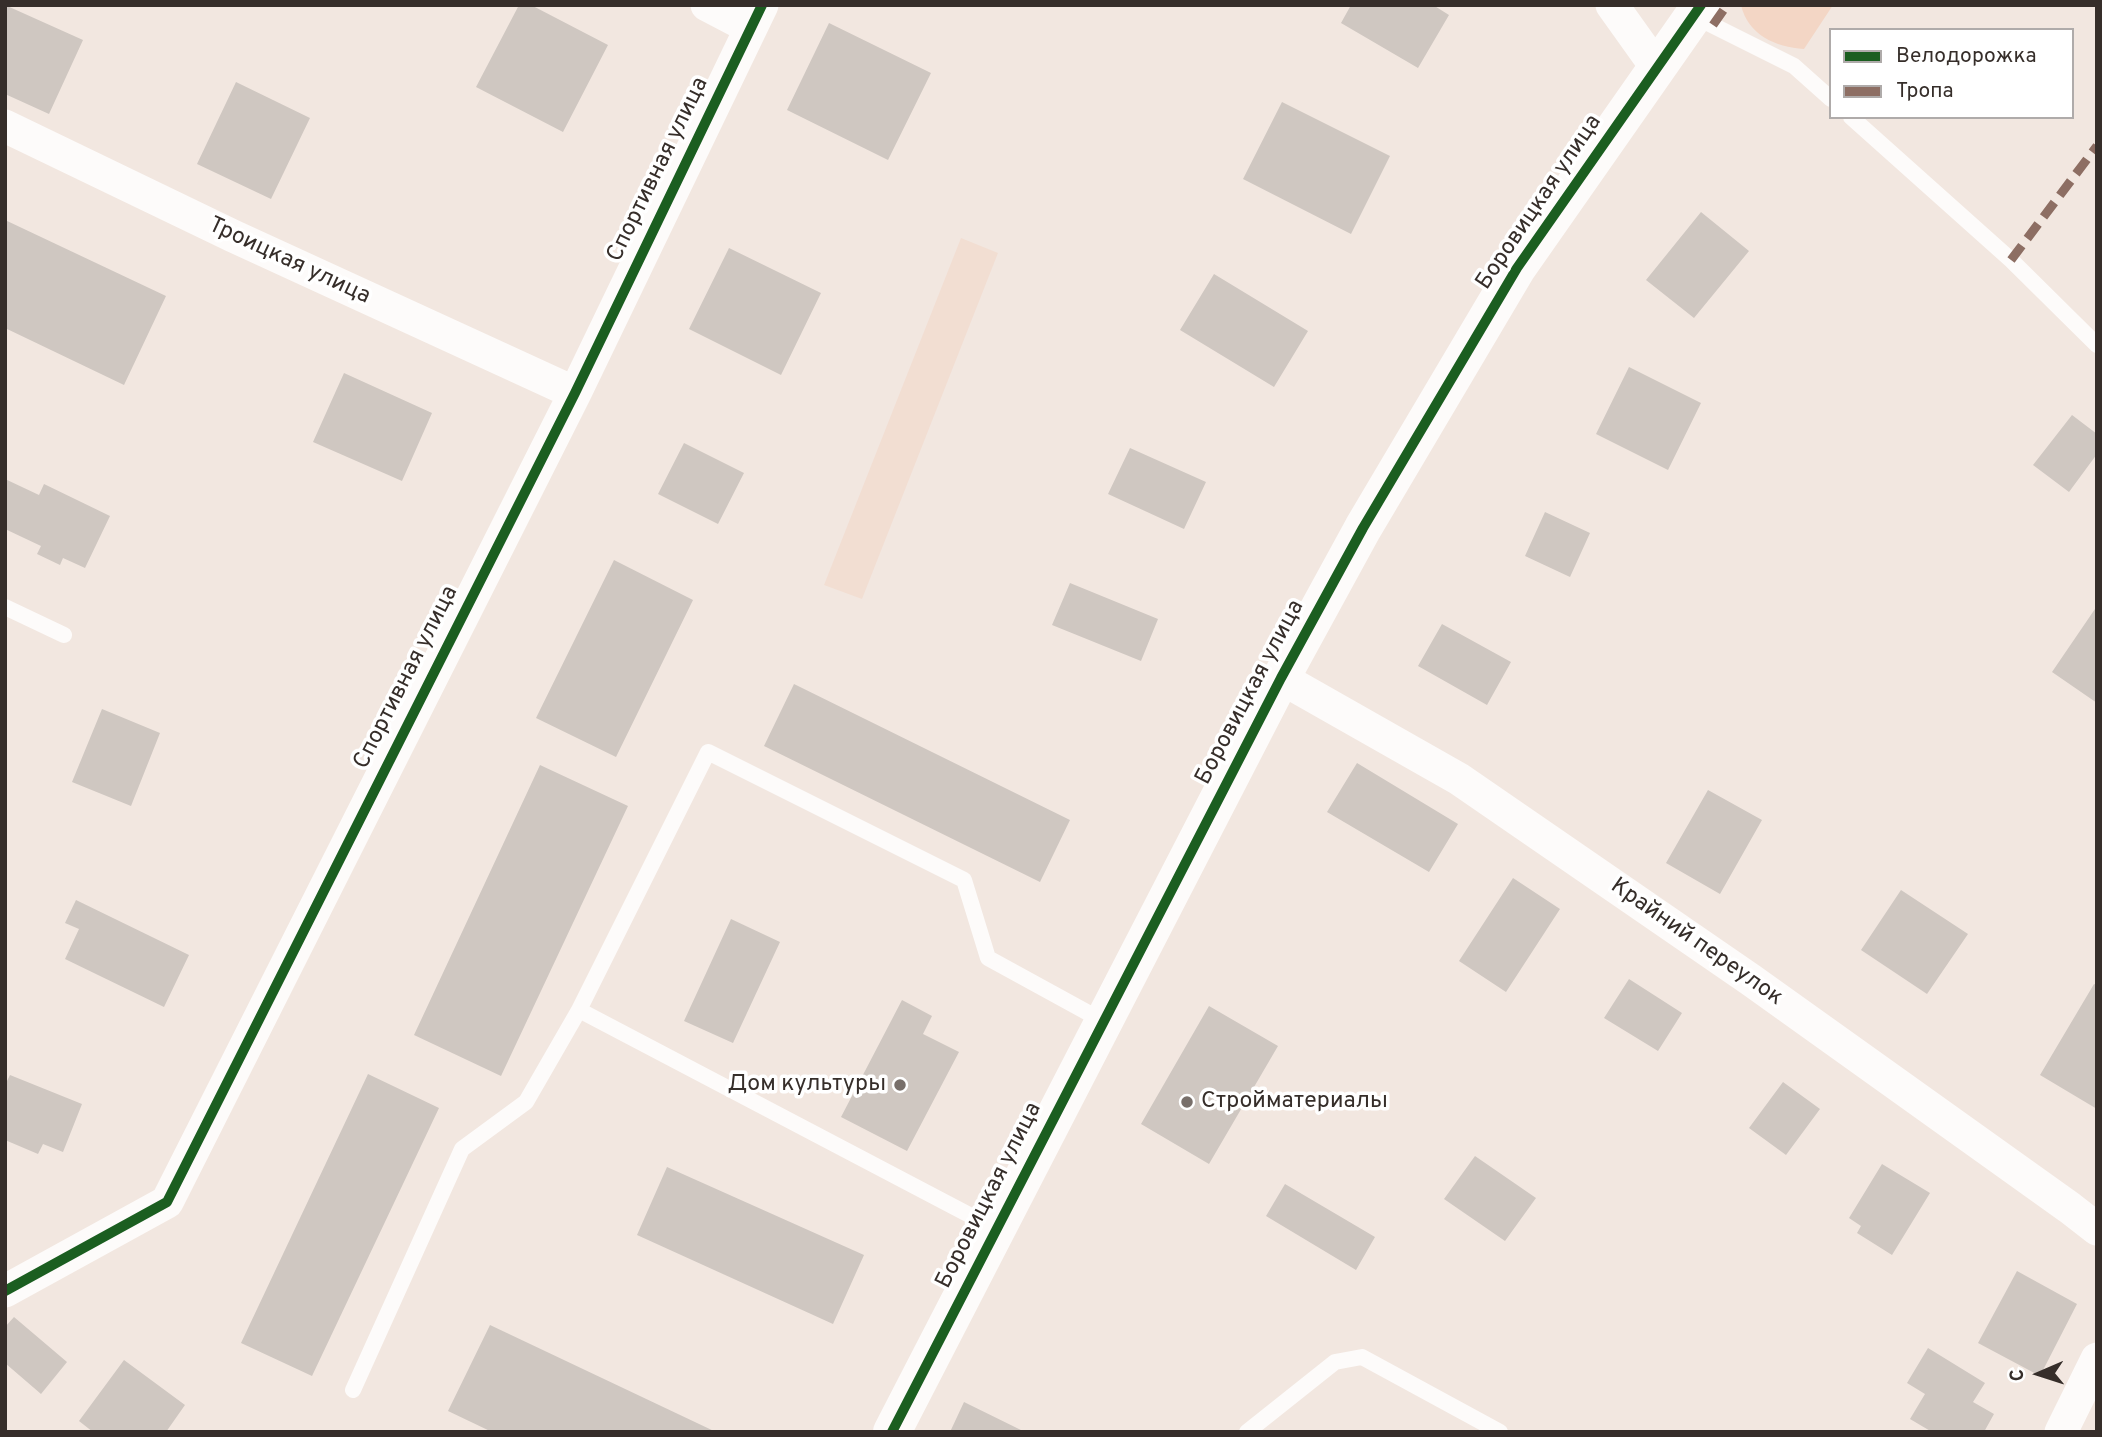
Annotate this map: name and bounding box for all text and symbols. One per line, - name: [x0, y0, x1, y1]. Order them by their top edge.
- legend: [1829, 28, 2074, 119]
- text: Велодорожка: [1896, 43, 2036, 70]
- street label: Спортивная улица: [602, 73, 716, 267]
- text: Тропа: [1896, 78, 1954, 105]
- street label: Боровицкая улица: [1471, 110, 1609, 296]
- street label: Троицкая улица: [204, 212, 374, 312]
- street label: Спортивная улица: [349, 582, 465, 774]
- street label: Боровицкая улица: [1191, 596, 1311, 790]
- street label: Крайний переулок: [1604, 873, 1788, 1013]
- place label: Дом культуры: [728, 1071, 886, 1099]
- marker: Дом культуры: [892, 1077, 908, 1093]
- place label: Стройматериалы: [1201, 1088, 1388, 1116]
- marker: Стройматериалы: [1179, 1094, 1195, 1110]
- street label: Боровицкая улица: [931, 1098, 1049, 1294]
- north arrow: [2004, 1339, 2074, 1409]
- text: С: [2006, 1368, 2030, 1382]

